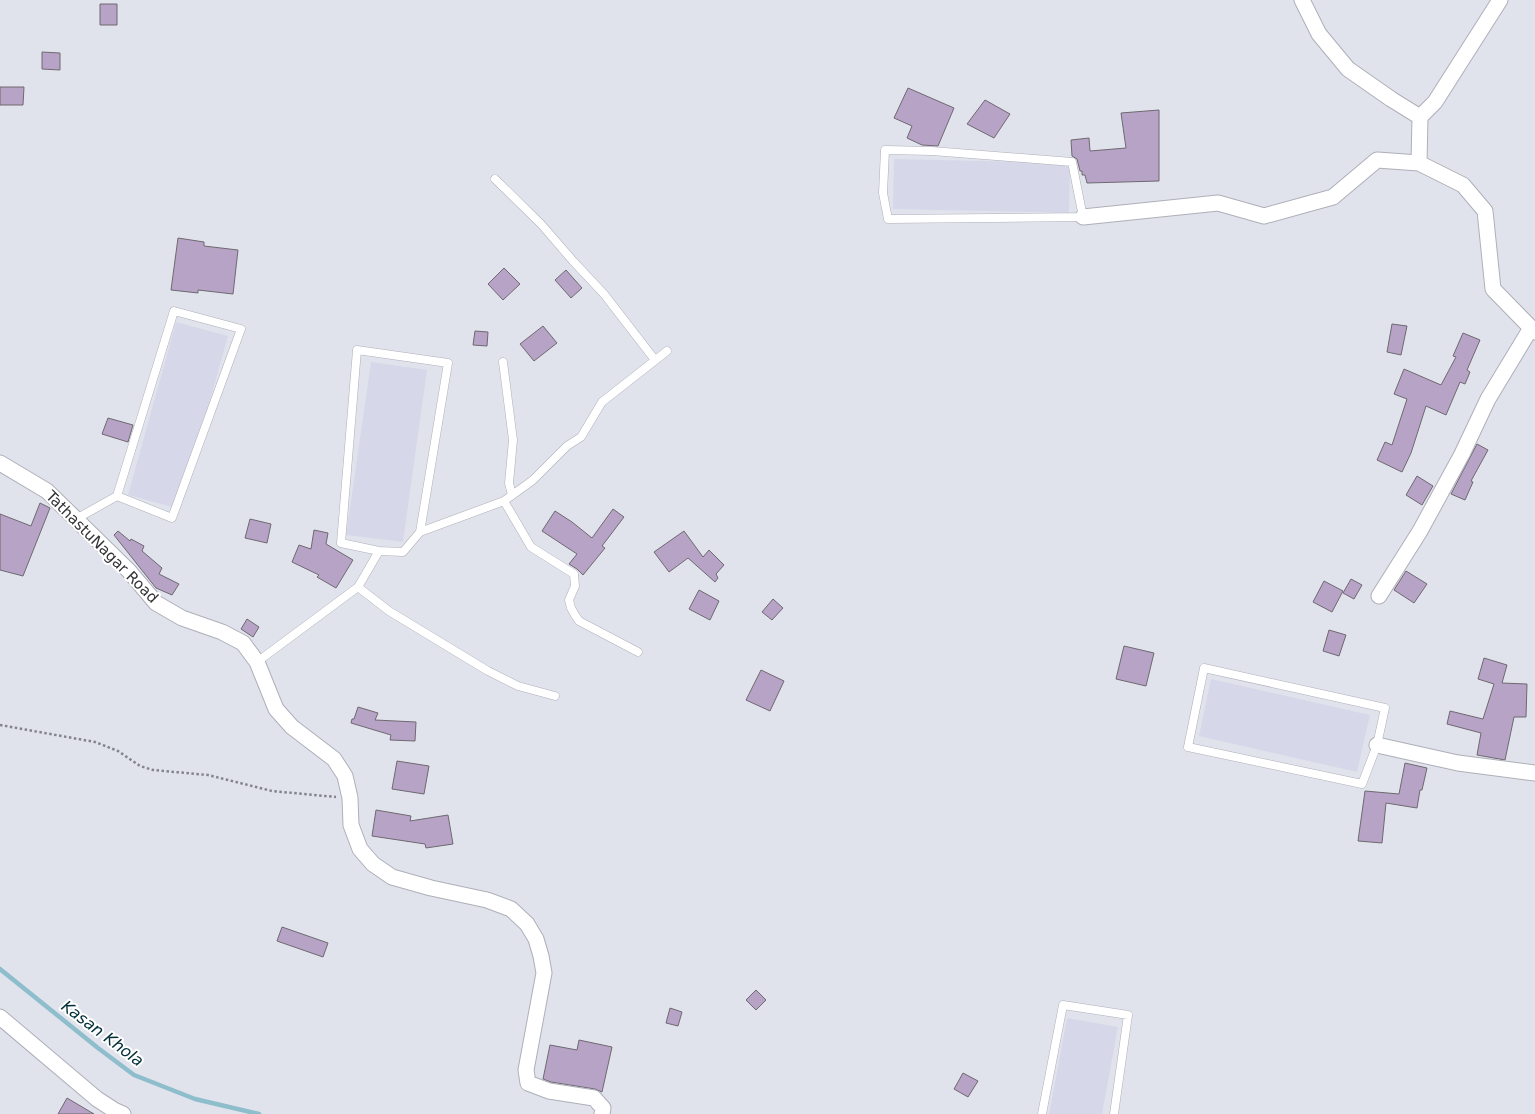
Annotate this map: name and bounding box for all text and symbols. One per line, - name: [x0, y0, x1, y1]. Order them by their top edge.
- street label: TathastuNagar Road: [41, 486, 162, 607]
- water label: Kasan Khola: [58, 996, 147, 1070]

